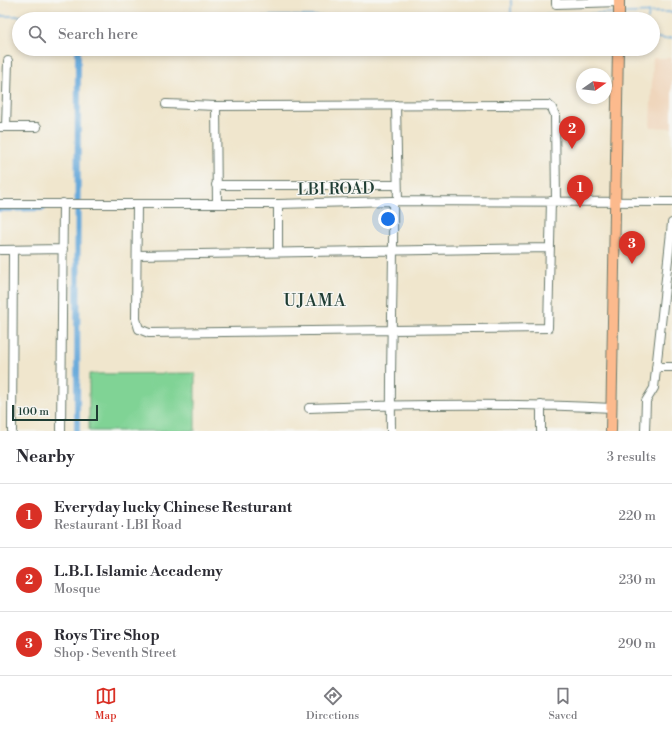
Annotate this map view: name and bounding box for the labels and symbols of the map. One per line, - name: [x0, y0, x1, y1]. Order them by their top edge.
- north arrow: [576, 68, 612, 104]
- pin: 2: [559, 116, 585, 149]
- pin: 1: [567, 175, 593, 208]
- street label: LBI ROAD: [297, 178, 375, 200]
- your location: [378, 209, 398, 229]
- pin: 3: [619, 231, 645, 264]
- district label: UJAMA: [283, 290, 347, 312]
- scale bar: [12, 403, 98, 422]

